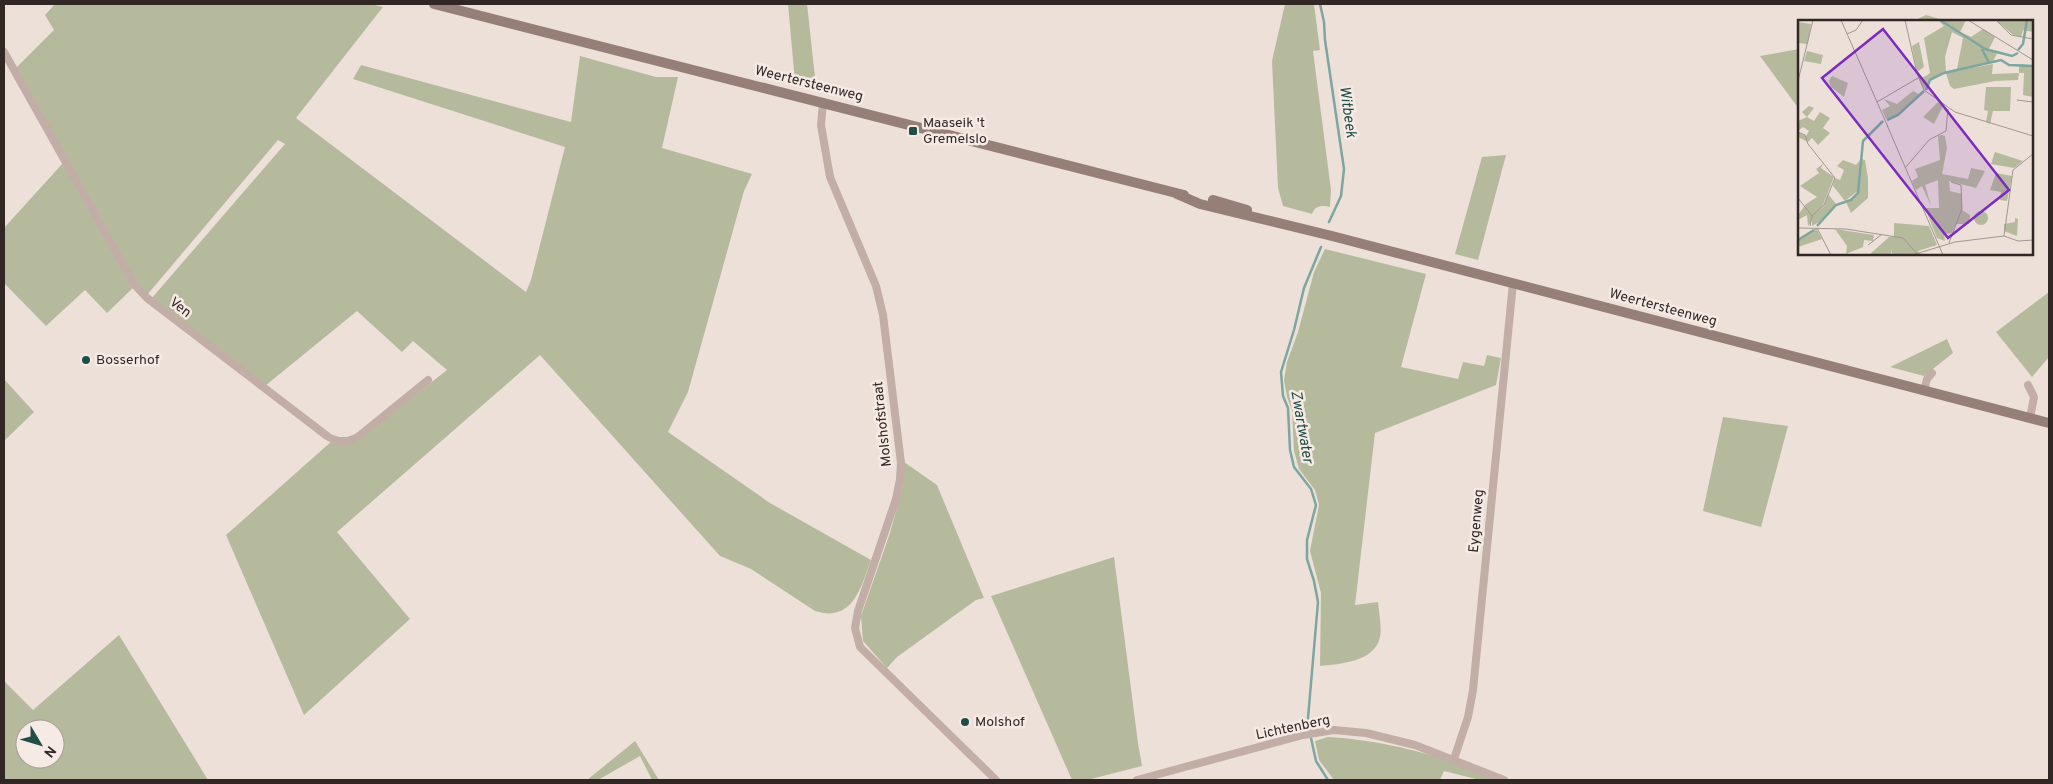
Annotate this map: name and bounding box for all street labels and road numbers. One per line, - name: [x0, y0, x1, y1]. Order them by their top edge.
- street label: Weertersteenweg: [753, 62, 865, 106]
- street label: Weertersteenweg: [1607, 285, 1719, 331]
- street label: Ven: [166, 294, 194, 322]
- street label: Molshofstraat: [870, 381, 896, 467]
- street label: Eygenweg: [1466, 489, 1488, 553]
- street label: Lichtenberg: [1254, 712, 1332, 744]

